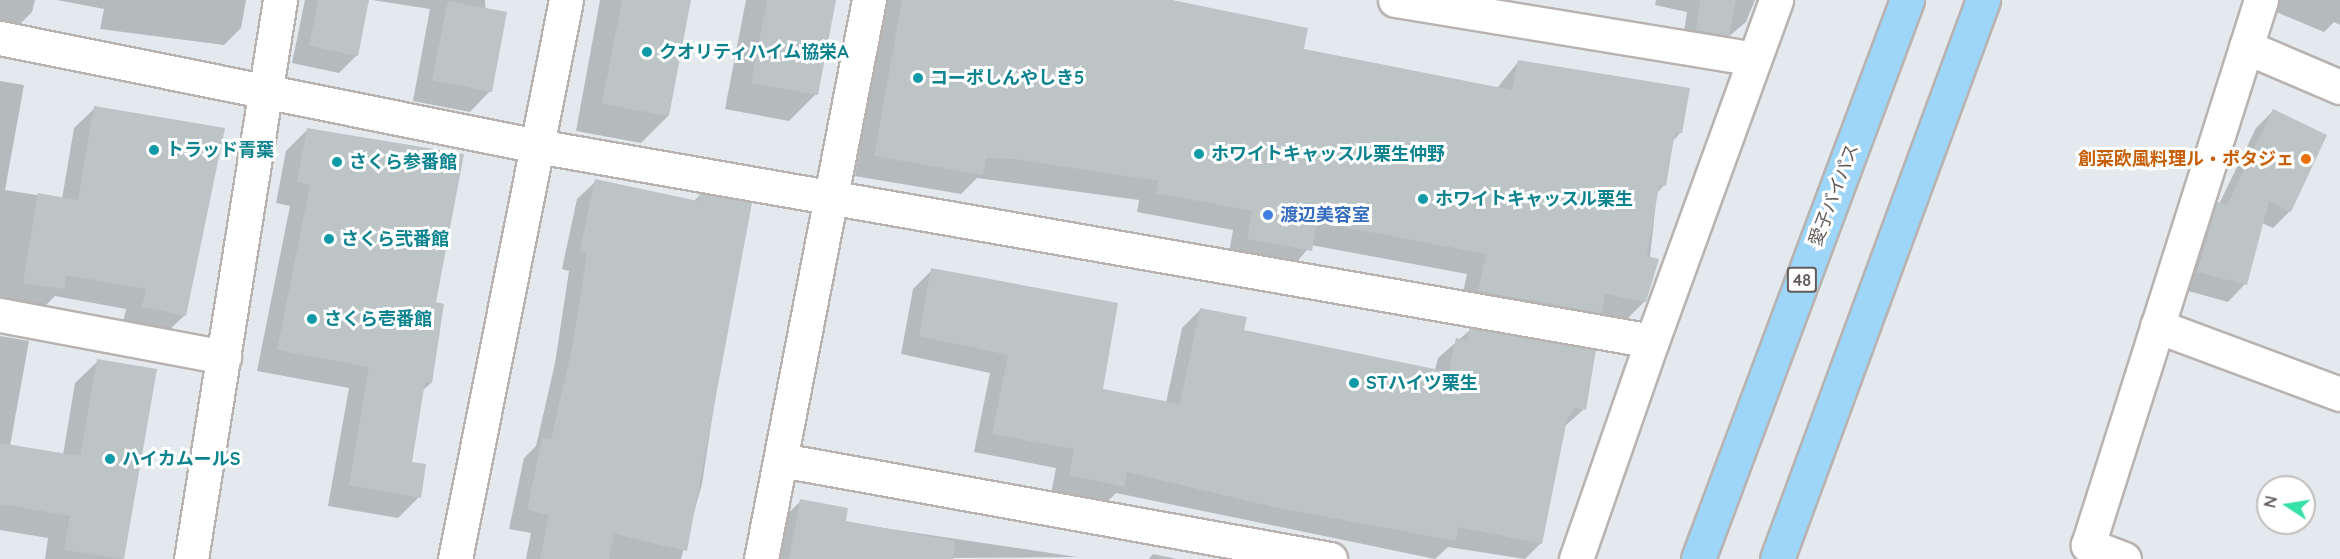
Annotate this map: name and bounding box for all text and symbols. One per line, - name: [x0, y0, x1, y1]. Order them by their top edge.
- place label: クオリティハイム協栄A: [659, 41, 851, 63]
- marker: クオリティハイム協栄A: [640, 45, 654, 59]
- place label: コーポしんやしき5: [930, 67, 1084, 89]
- marker: コーポしんやしき5: [911, 71, 925, 85]
- place label: トラッド青葉: [166, 139, 274, 161]
- street label: 愛子バイパス: [1805, 141, 1863, 249]
- marker: トラッド青葉: [147, 143, 161, 157]
- place label: ホワイトキャッスル栗生仲野: [1211, 143, 1445, 165]
- marker: ホワイトキャッスル栗生仲野: [1192, 147, 1206, 161]
- place label: 創菜欧風料理ル・ポタジェ: [2078, 148, 2294, 170]
- place label: さくら参番館: [349, 151, 457, 173]
- marker: 創菜欧風料理ル・ポタジェ: [2299, 152, 2313, 166]
- marker: さくら参番館: [330, 155, 344, 169]
- place label: ホワイトキャッスル栗生: [1435, 188, 1633, 210]
- marker: ホワイトキャッスル栗生: [1416, 192, 1430, 206]
- place label: 渡辺美容室: [1280, 204, 1370, 226]
- marker: 渡辺美容室: [1261, 208, 1275, 222]
- place label: さくら弐番館: [341, 228, 449, 250]
- marker: さくら弐番館: [322, 232, 336, 246]
- road number: 48: [1786, 267, 1818, 293]
- place label: さくら壱番館: [324, 308, 432, 330]
- marker: さくら壱番館: [305, 312, 319, 326]
- place label: STハイツ栗生: [1366, 372, 1478, 394]
- marker: STハイツ栗生: [1347, 376, 1361, 390]
- place label: ハイカムールS: [122, 448, 241, 470]
- marker: ハイカムールS: [103, 452, 117, 466]
- north arrow: [2256, 475, 2316, 535]
- text: N: [2259, 494, 2281, 510]

